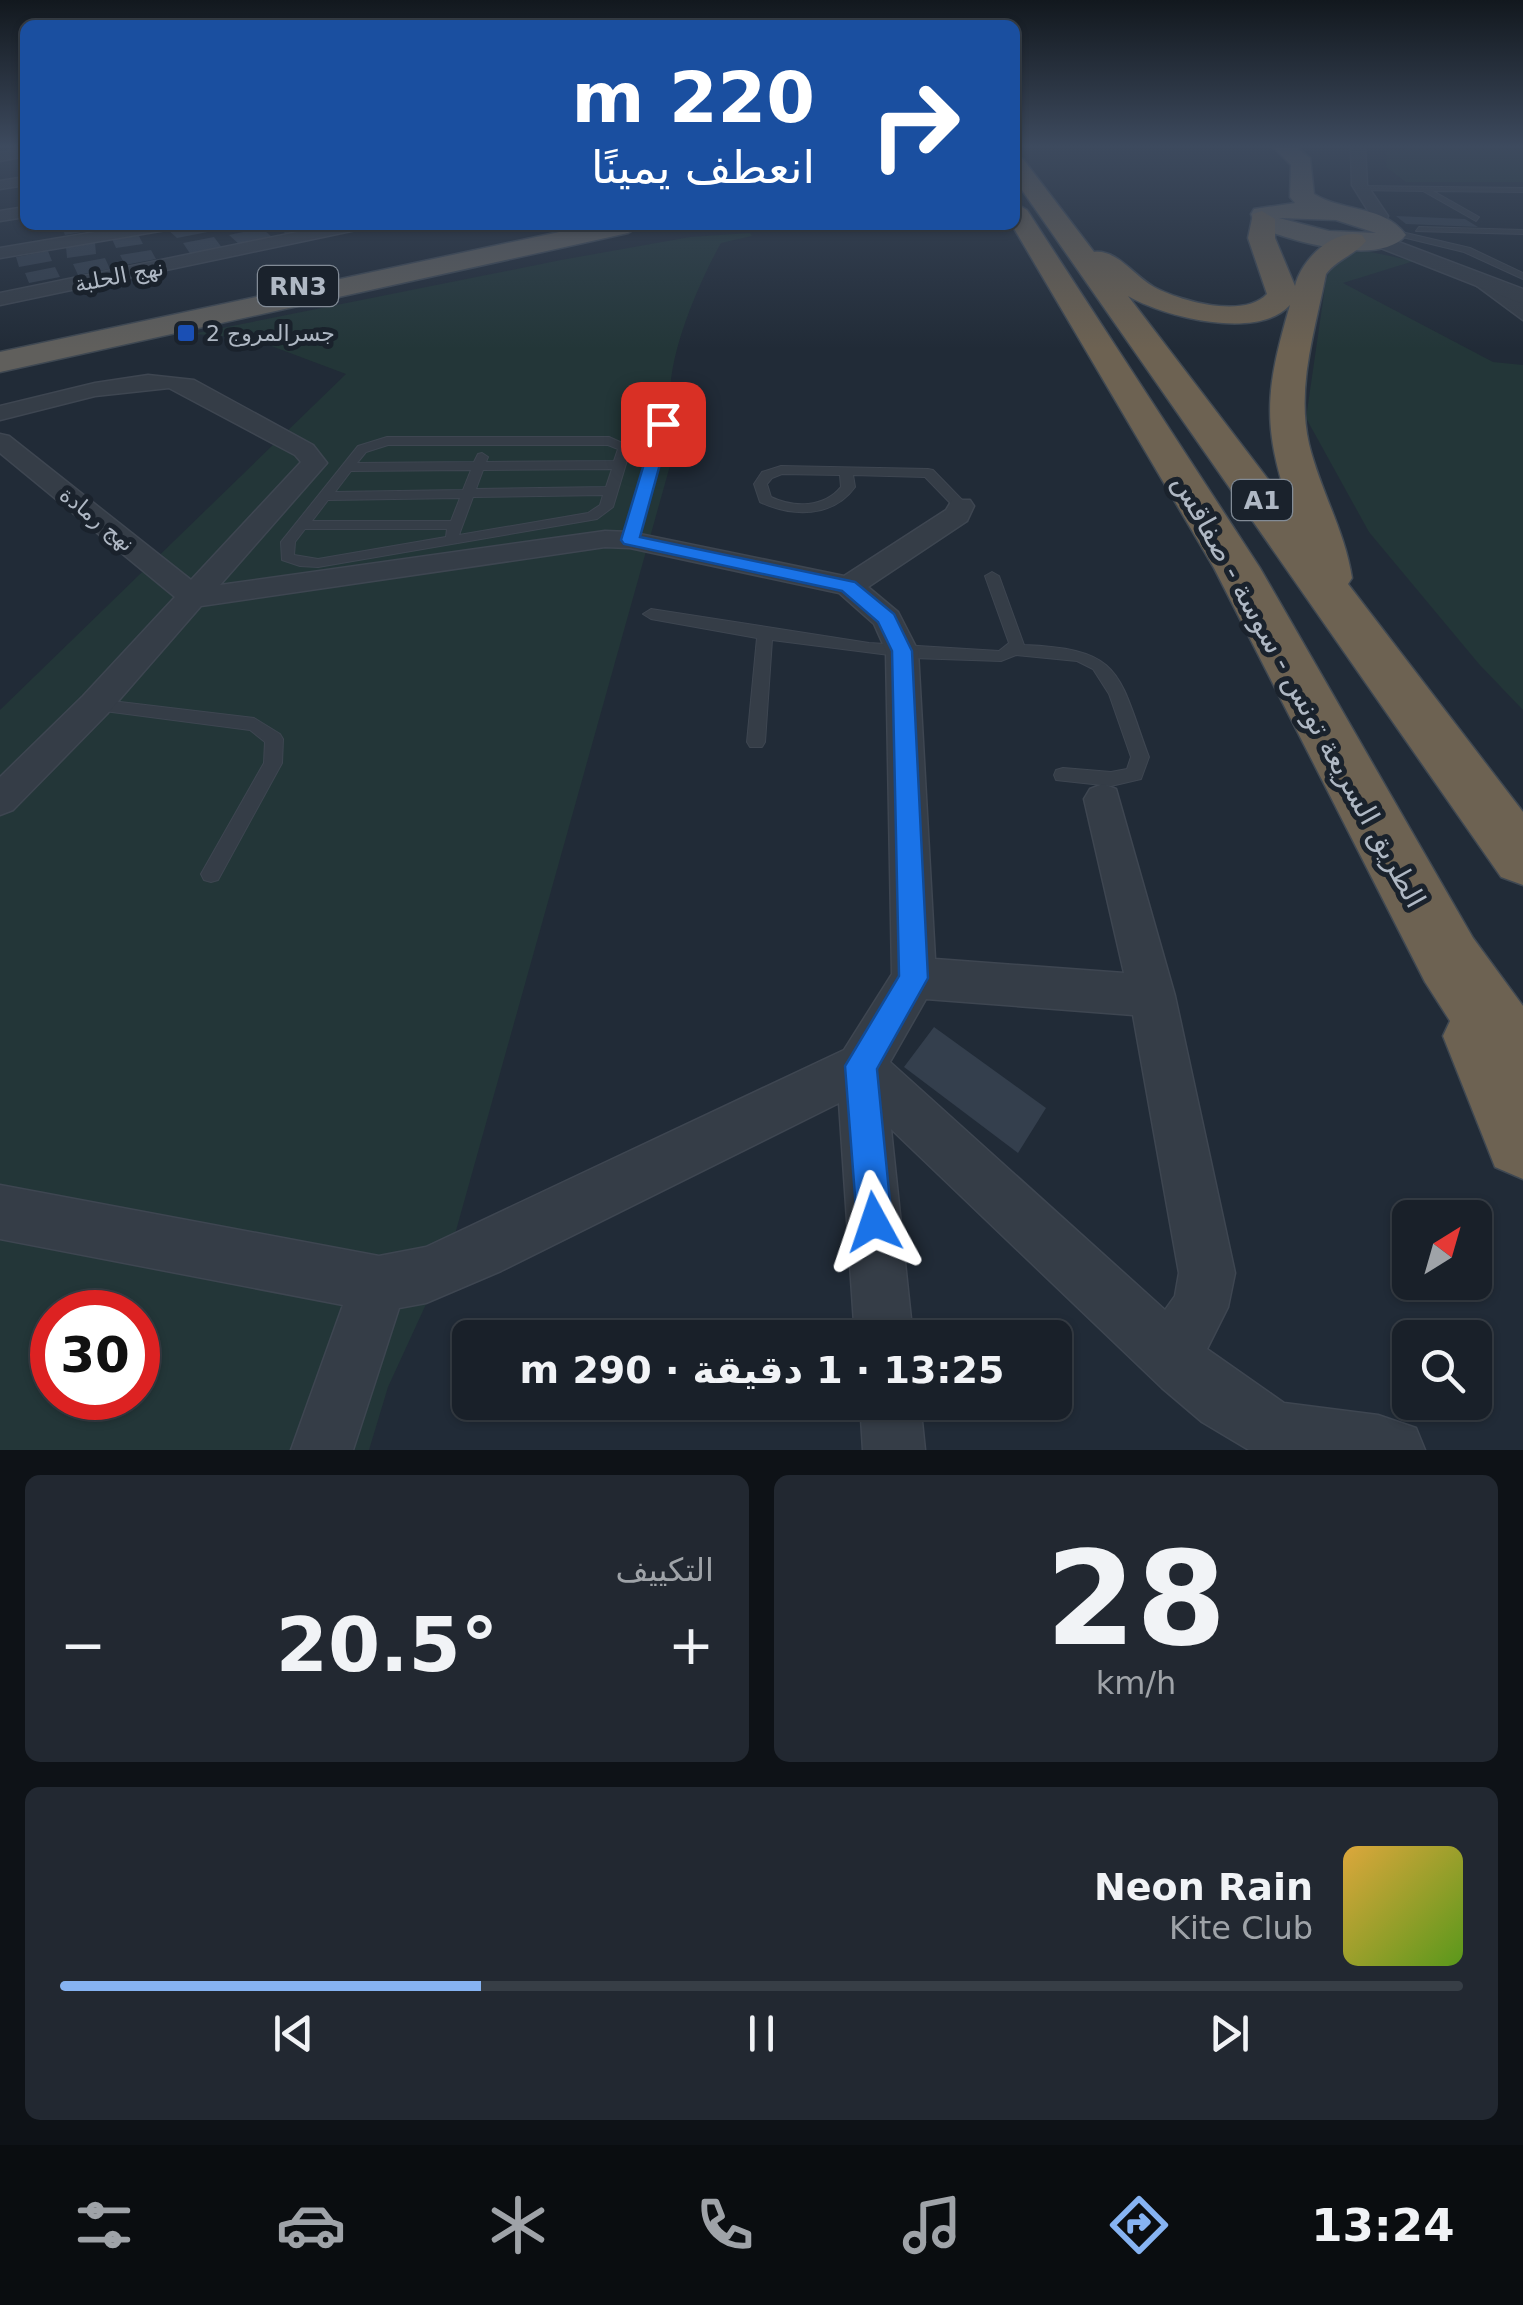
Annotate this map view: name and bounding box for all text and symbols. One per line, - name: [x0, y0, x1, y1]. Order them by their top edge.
- text: 220 m: [572, 57, 815, 139]
- icon: right: [850, 60, 980, 190]
- text: انعطف يمينًا: [591, 141, 815, 194]
- street label: نهج الحلبة: [72, 255, 166, 297]
- road number: RN3: [258, 266, 338, 306]
- place label: جسرالمروج 2: [206, 321, 335, 347]
- marker: جسرالمروج 2: [175, 322, 197, 344]
- pin: [621, 382, 706, 467]
- icon: arrive: [636, 397, 691, 452]
- street label: الطريق السريعة تونس - سوسة - صفاقس: [1166, 469, 1432, 913]
- road number: A1: [1232, 480, 1292, 520]
- street label: نهج رمادة: [55, 482, 139, 556]
- position arrow: [822, 1170, 926, 1274]
- north arrow: [1392, 1200, 1492, 1300]
- map controls: [1392, 1200, 1492, 1420]
- speed limit sign: 30: [30, 1290, 160, 1420]
- button: search: [1392, 1320, 1492, 1420]
- text: 13:25 · 1 دقيقة · 290 m: [520, 1348, 1004, 1392]
- text: 28: [1046, 1523, 1226, 1675]
- text: التكييف: [616, 1551, 714, 1589]
- text: 20.5°: [276, 1601, 498, 1689]
- text: −: [60, 1613, 106, 1677]
- text: +: [668, 1613, 714, 1677]
- text: km/h: [1096, 1664, 1176, 1702]
- text: Neon Rain: [1094, 1865, 1313, 1909]
- text: Kite Club: [1169, 1909, 1313, 1947]
- icon: previous: [266, 2006, 321, 2061]
- icon: pause: [734, 2006, 789, 2061]
- icon: next: [1202, 2006, 1257, 2061]
- icon: filters: [69, 2190, 139, 2260]
- icon: car: [276, 2190, 346, 2260]
- icon: climate: [483, 2190, 553, 2260]
- icon: phone: [690, 2190, 760, 2260]
- icon: music: [897, 2190, 967, 2260]
- icon: directions: [1104, 2190, 1174, 2260]
- text: 13:24: [1311, 2199, 1454, 2252]

